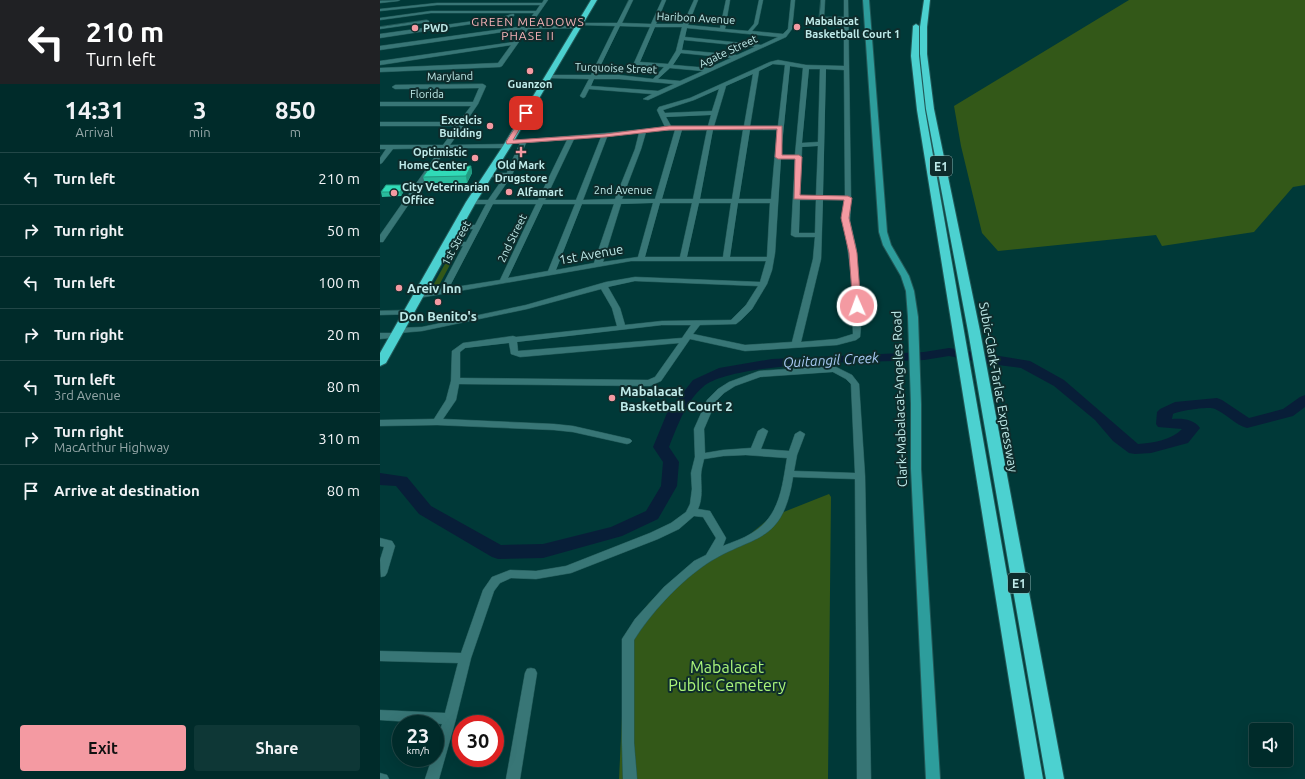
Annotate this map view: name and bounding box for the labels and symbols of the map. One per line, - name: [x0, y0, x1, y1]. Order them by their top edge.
- street label: Haribon Avenue: [656, 10, 736, 26]
- district label: GREEN MEADOWS PHASE II: [471, 15, 585, 42]
- place label: Mabalacat Basketball Court 1: [805, 15, 900, 40]
- place label: PWD: [423, 22, 448, 34]
- marker: Mabalacat Basketball Court 1: [792, 22, 802, 32]
- marker: PWD: [410, 23, 420, 33]
- street label: Agate Street: [697, 32, 760, 70]
- street label: Turquoise Street: [575, 61, 658, 75]
- marker: Guanzon: [525, 66, 535, 76]
- street label: Maryland: [427, 70, 473, 82]
- place label: Guanzon: [508, 78, 552, 90]
- street label: Florida: [410, 88, 444, 100]
- pin: [509, 96, 543, 130]
- place label: Excelcis Building: [439, 114, 482, 139]
- marker: Excelcis Building: [485, 121, 495, 131]
- place label: Optimistic Home Center: [399, 146, 468, 171]
- marker: Old Mark Drugstore: [516, 147, 526, 157]
- marker: Optimistic Home Center: [470, 153, 480, 163]
- road number: E1: [930, 156, 952, 176]
- place label: Old Mark Drugstore: [495, 159, 547, 184]
- place label: City Veterinarian Office: [402, 181, 490, 206]
- street label: 2nd Avenue: [594, 184, 652, 196]
- place label: Alfamart: [517, 186, 563, 198]
- marker: Alfamart: [504, 187, 514, 197]
- marker: City Veterinarian Office: [389, 188, 399, 198]
- street label: 2nd Street: [495, 211, 529, 264]
- street label: 1st Street: [439, 218, 473, 267]
- street label: 1st Avenue: [558, 241, 624, 267]
- place label: Areiv Inn: [407, 281, 461, 295]
- marker: Areiv Inn: [394, 283, 404, 293]
- position arrow: [836, 285, 878, 327]
- marker: Don Benito's: [433, 297, 443, 307]
- street label: Subic-Clark-Tarlac Expressway: [977, 301, 1021, 473]
- place label: Don Benito's: [399, 309, 477, 323]
- street label: Clark-Mabalacat-Angeles Road: [889, 311, 909, 487]
- water label: Quitangil Creek: [783, 349, 880, 372]
- place label: Mabalacat Basketball Court 2: [620, 384, 733, 413]
- marker: Mabalacat Basketball Court 2: [607, 393, 617, 403]
- road number: E1: [1008, 573, 1030, 593]
- park label: Mabalacat Public Cemetery: [668, 658, 786, 694]
- speed limit sign: 30: [452, 715, 504, 767]

